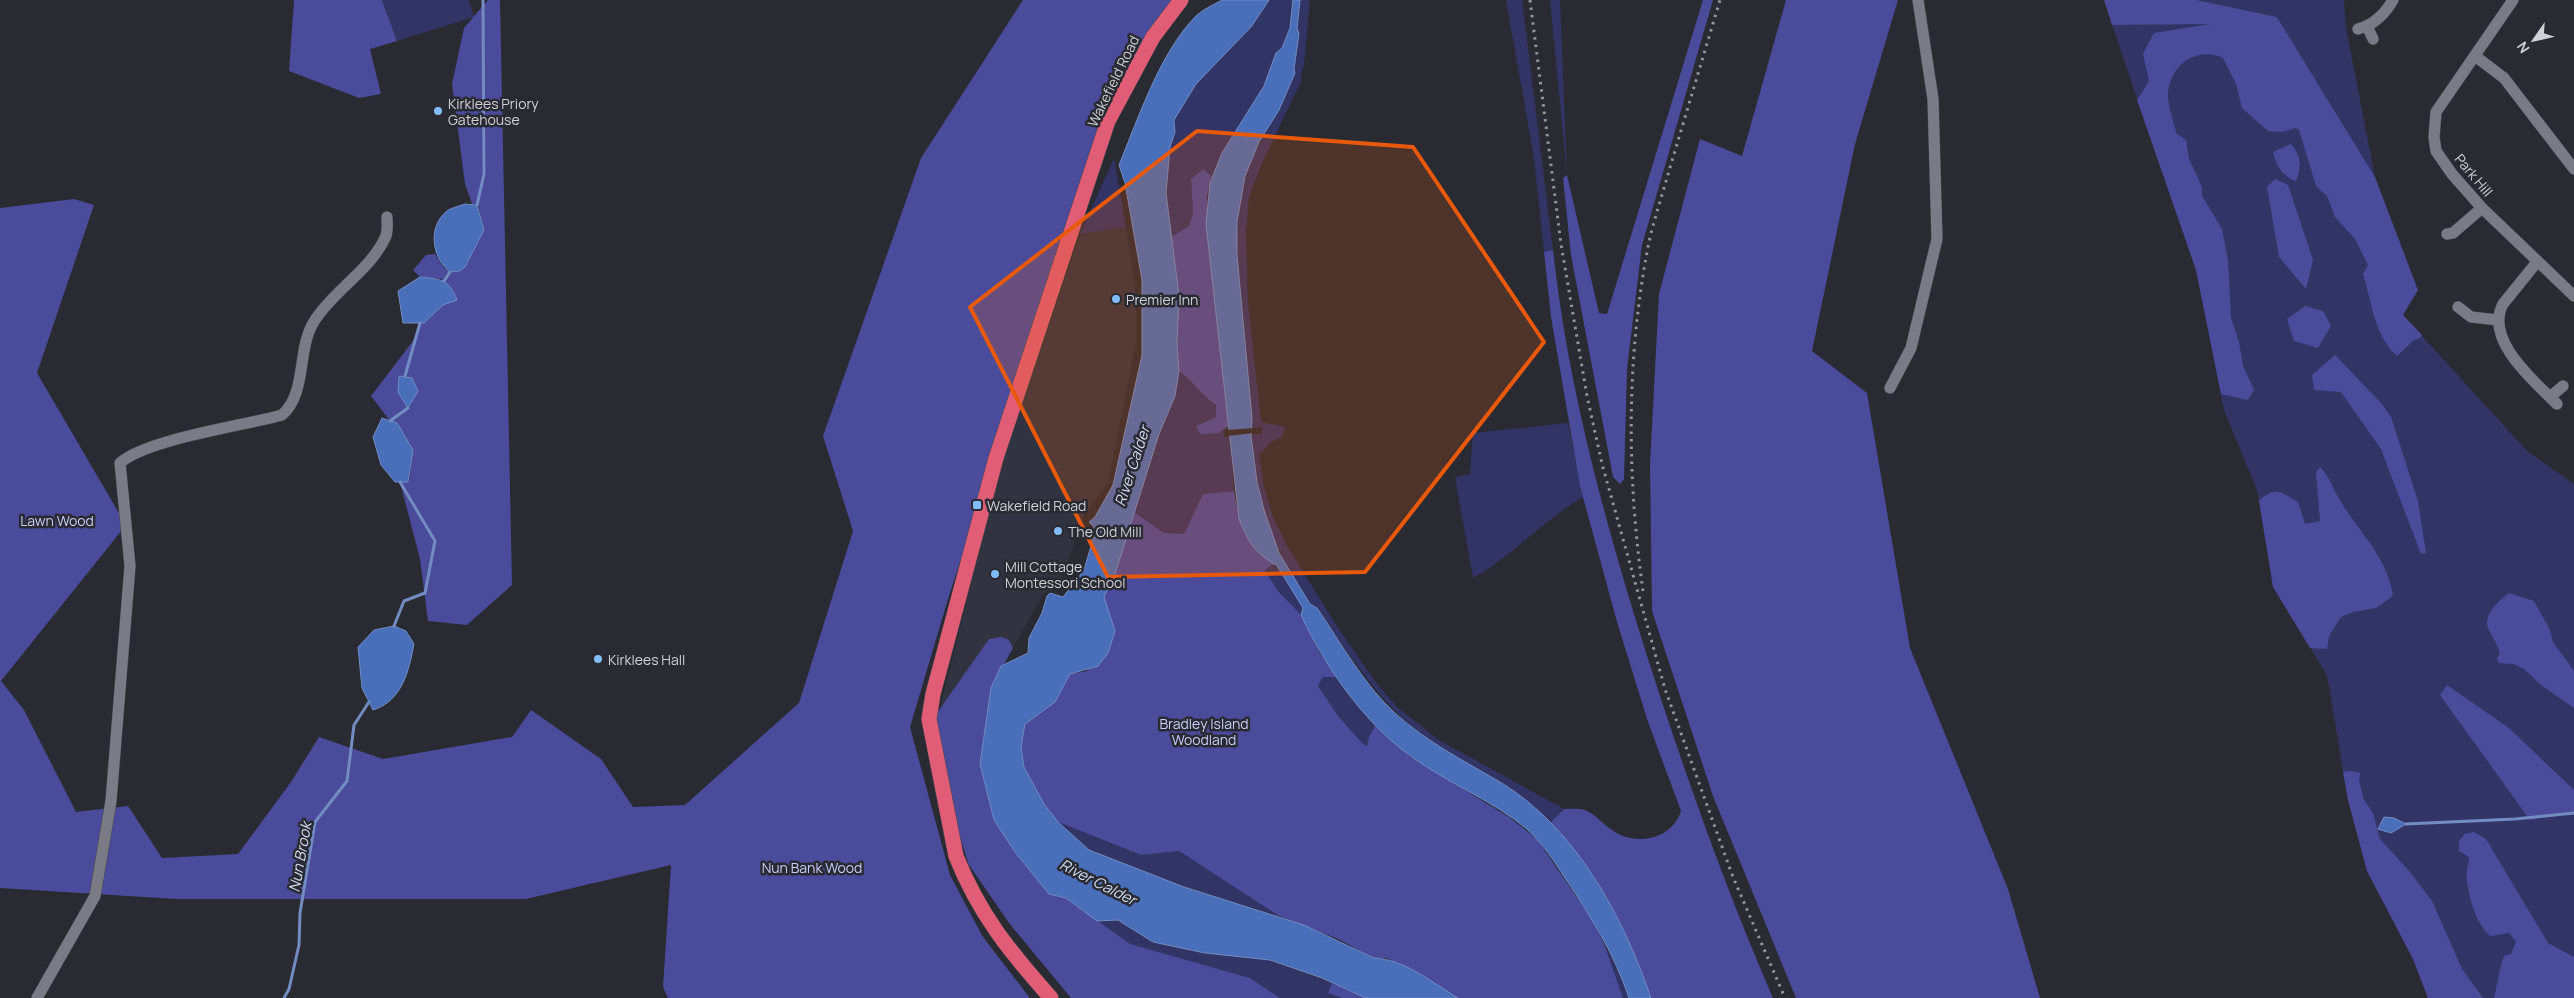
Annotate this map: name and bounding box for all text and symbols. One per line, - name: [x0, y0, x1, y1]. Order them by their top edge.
- north arrow: [2509, 15, 2559, 65]
- street label: Wakefield Road: [1083, 32, 1143, 130]
- text: N: [2512, 38, 2533, 57]
- place label: Kirklees Priory Gatehouse: [448, 94, 539, 129]
- marker: Kirklees Priory Gatehouse: [432, 105, 444, 117]
- street label: Park Hill: [2451, 150, 2497, 200]
- place label: Premier Inn: [1126, 290, 1198, 309]
- marker: Premier Inn: [1110, 293, 1122, 305]
- water label: River Calder: [1109, 421, 1156, 509]
- place label: Wakefield Road: [987, 496, 1086, 515]
- marker: Wakefield Road: [971, 499, 983, 511]
- park label: Lawn Wood: [20, 511, 94, 530]
- place label: The Old Mill: [1068, 522, 1142, 541]
- marker: The Old Mill: [1052, 525, 1064, 537]
- place label: Mill Cottage Montessori School: [1005, 557, 1126, 592]
- marker: Mill Cottage Montessori School: [989, 568, 1001, 580]
- place label: Kirklees Hall: [608, 650, 685, 669]
- marker: Kirklees Hall: [592, 653, 604, 665]
- park label: Bradley Island Woodland: [1159, 714, 1249, 749]
- water label: Nun Brook: [284, 818, 317, 894]
- water label: River Calder: [1056, 854, 1142, 911]
- park label: Nun Bank Wood: [762, 858, 862, 877]

